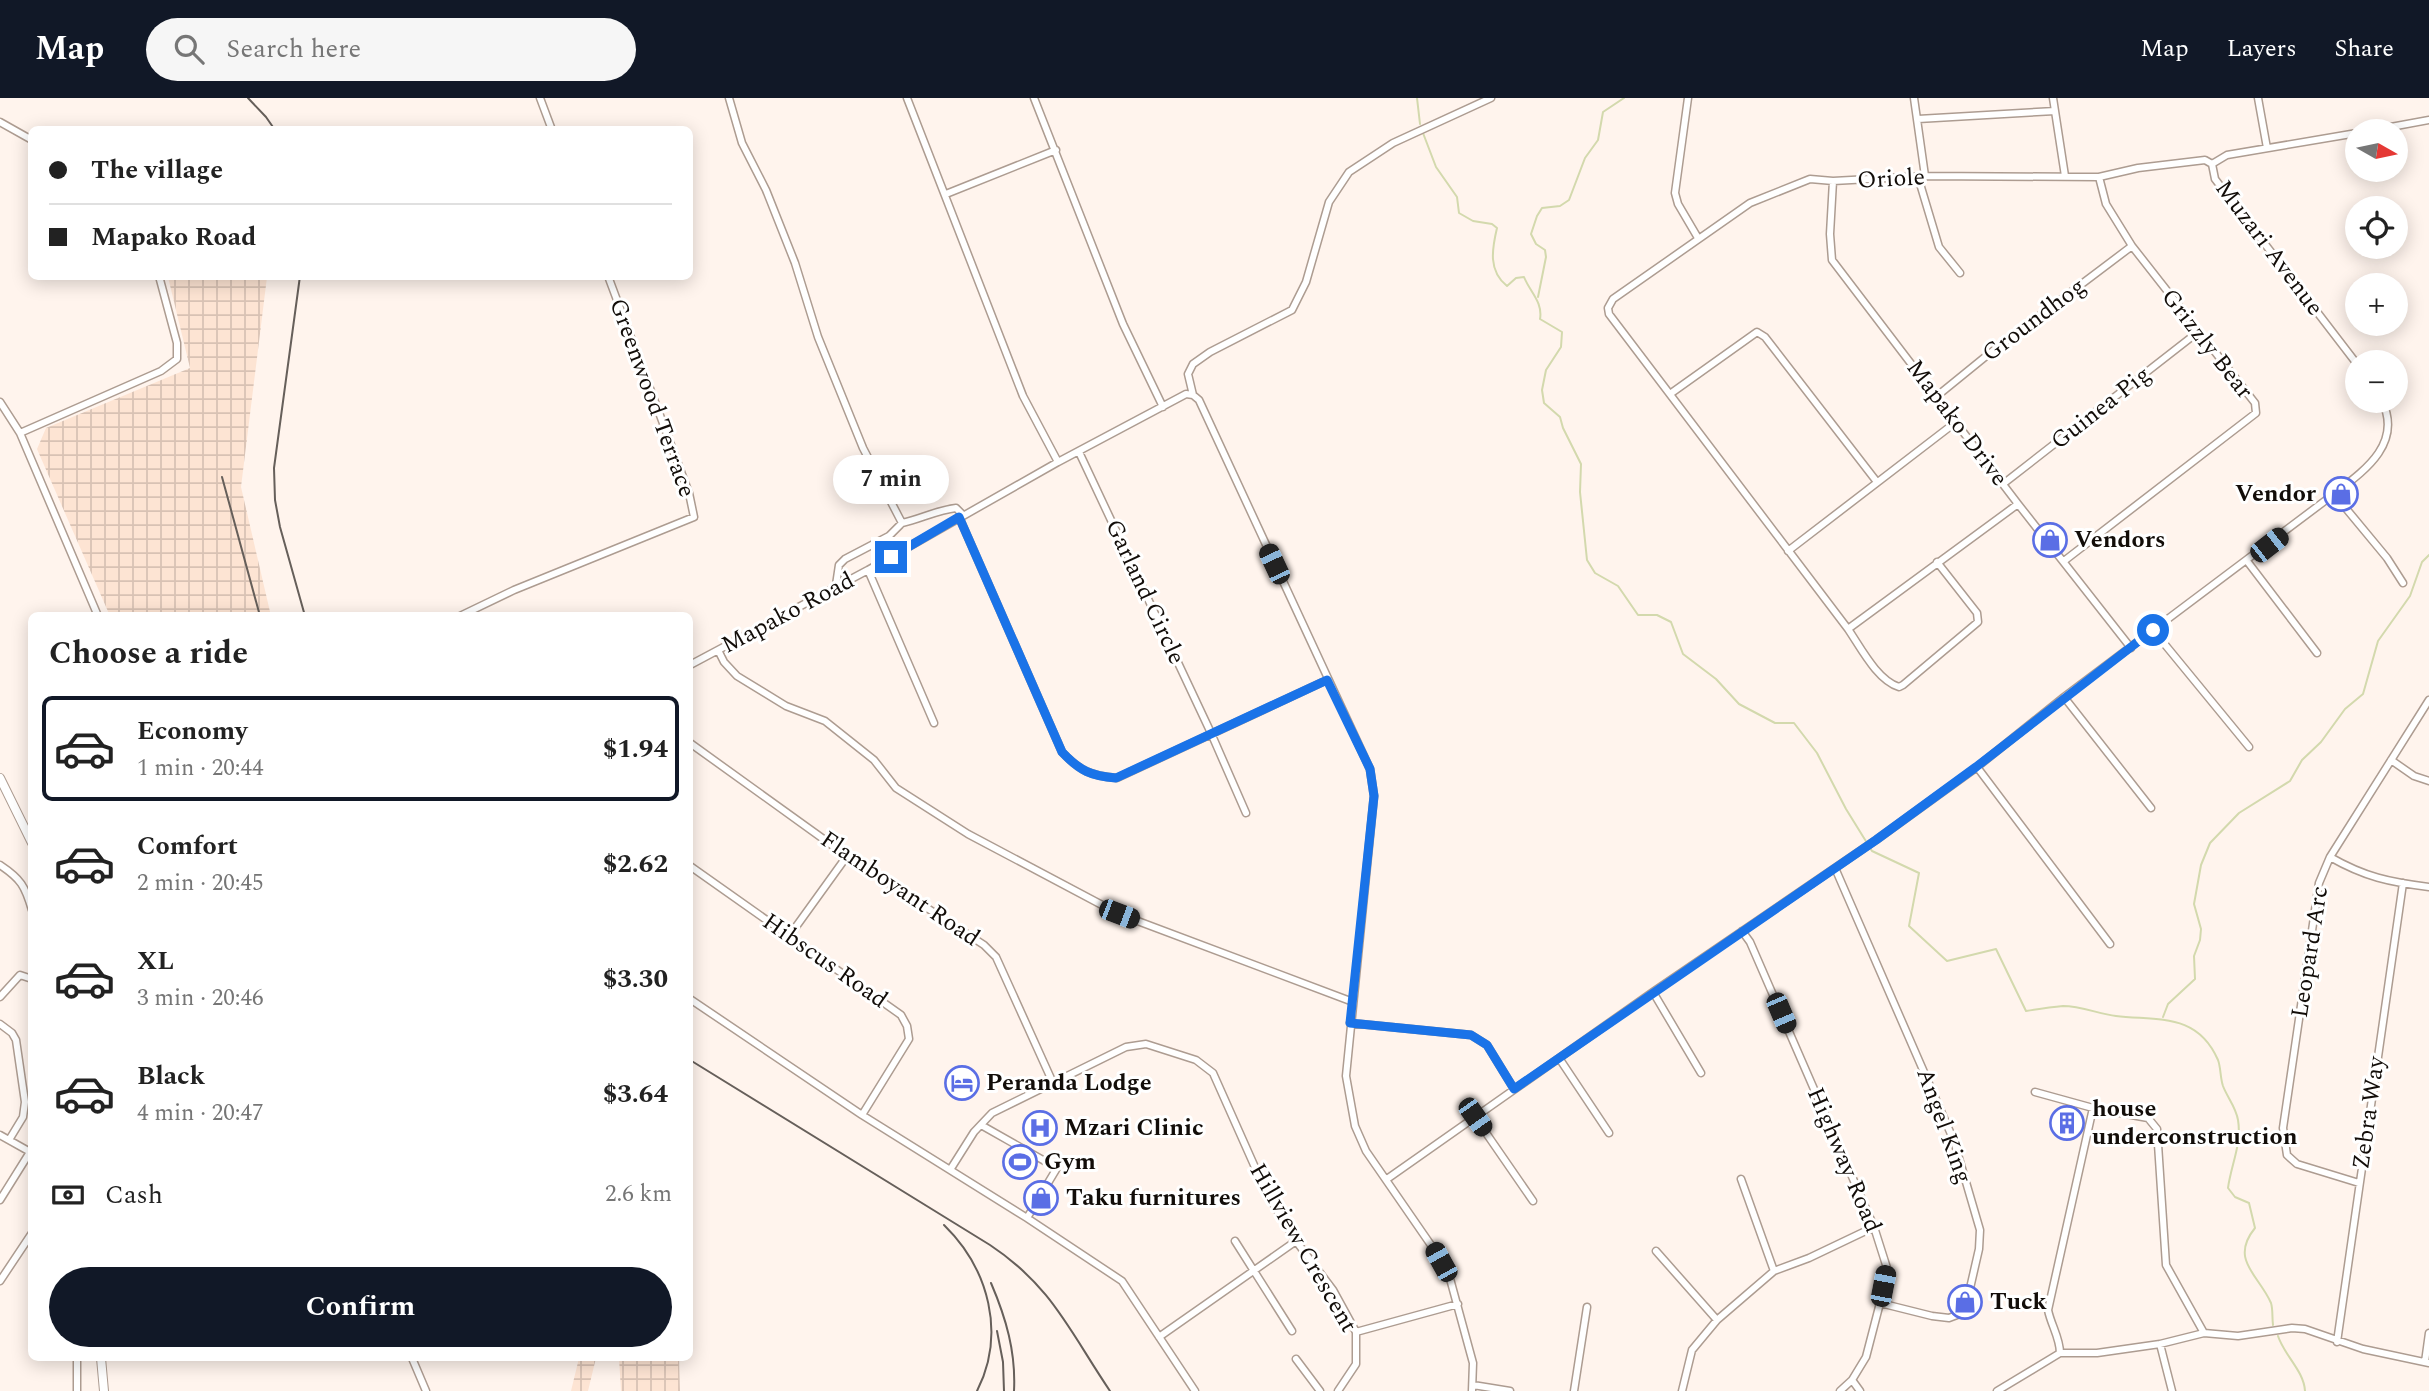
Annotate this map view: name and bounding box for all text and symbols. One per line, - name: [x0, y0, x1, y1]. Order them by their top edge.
- search box: [146, 18, 636, 81]
- text: Map: [35, 24, 104, 74]
- text: Search here: [226, 29, 361, 69]
- icon: search: [170, 30, 208, 68]
- text: Map: [2140, 31, 2189, 67]
- text: Layers: [2227, 31, 2297, 67]
- text: Share: [2335, 31, 2394, 67]
- north arrow: [2345, 119, 2408, 182]
- map controls: [2345, 119, 2408, 413]
- text: The village: [91, 150, 223, 190]
- street label: Oriole: [1856, 159, 1926, 199]
- street label: Muzari Avenue: [2206, 172, 2332, 324]
- button: locate: [2345, 196, 2408, 259]
- text: Mapako Road: [91, 217, 256, 257]
- street label: Groundhog: [1975, 269, 2093, 371]
- button: +: [2345, 273, 2408, 336]
- street label: Grizzly Bear: [2152, 281, 2262, 407]
- street label: Greenwood Terrace: [599, 293, 705, 503]
- button: −: [2345, 350, 2408, 413]
- street label: Mapako Drive: [1897, 352, 2017, 494]
- street label: Guinea Pig: [2043, 357, 2159, 459]
- callout: 7 min: [833, 456, 949, 504]
- text: 7 min: [860, 462, 922, 497]
- shop icon: Vendor: [2322, 475, 2360, 513]
- place label: Vendor: [2235, 476, 2317, 512]
- street label: Garland Circle: [1096, 513, 1194, 671]
- shop icon: Vendors: [2031, 521, 2069, 559]
- place label: Vendors: [2074, 522, 2165, 558]
- car: [2246, 524, 2293, 566]
- route end: [875, 541, 907, 573]
- car: [1256, 541, 1293, 587]
- street label: Mapako Road: [715, 563, 861, 663]
- route start: [2137, 614, 2169, 646]
- text: Choose a ride: [49, 629, 248, 678]
- text: Economy: [137, 711, 247, 751]
- icon: car: [53, 717, 116, 780]
- text: $1.94: [603, 729, 668, 769]
- text: 1 min · 20:44: [137, 751, 264, 786]
- street label: Flamboyant Road: [813, 822, 987, 956]
- text: Comfort: [137, 826, 238, 866]
- icon: car: [53, 832, 116, 895]
- text: $2.62: [603, 844, 668, 884]
- text: 2 min · 20:45: [137, 866, 264, 901]
- street label: Leopard Arc: [2282, 883, 2338, 1021]
- car: [1096, 897, 1143, 931]
- street label: Hibscus Road: [755, 904, 895, 1018]
- text: XL: [137, 941, 174, 981]
- icon: car: [53, 947, 116, 1010]
- text: $3.30: [603, 959, 668, 999]
- text: 3 min · 20:46: [137, 981, 264, 1016]
- car: [1764, 990, 1799, 1036]
- street label: Zebra Way: [2343, 1053, 2395, 1172]
- text: Black: [137, 1056, 205, 1096]
- icon: car: [53, 1062, 116, 1125]
- street label: Angel King: [1906, 1063, 1982, 1189]
- hotel icon: Peranda Lodge: [943, 1064, 981, 1102]
- place label: Peranda Lodge: [986, 1065, 1152, 1101]
- text: $3.64: [603, 1074, 668, 1114]
- street label: Highway Road: [1797, 1082, 1891, 1238]
- place label: house underconstruction: [2092, 1091, 2298, 1155]
- car: [1455, 1094, 1496, 1140]
- text: 4 min · 20:47: [137, 1096, 264, 1131]
- building icon: house underconstruction: [2048, 1104, 2086, 1142]
- hospital icon: Mzari Clinic: [1021, 1109, 1059, 1147]
- place label: Mzari Clinic: [1064, 1110, 1204, 1146]
- sports icon: Gym: [1001, 1143, 1039, 1181]
- place label: Gym: [1044, 1144, 1096, 1180]
- street label: Hillview Crescent: [1240, 1157, 1366, 1339]
- text: Cash: [105, 1175, 163, 1215]
- icon: cash: [49, 1176, 87, 1214]
- text: 2.6 km: [605, 1177, 672, 1212]
- shop icon: Taku furnitures: [1022, 1179, 1060, 1217]
- place label: Taku furnitures: [1066, 1180, 1241, 1216]
- car: [1422, 1239, 1461, 1285]
- car: [1869, 1263, 1898, 1309]
- button: Confirm: [49, 1267, 672, 1347]
- shop icon: Tuck: [1946, 1283, 1984, 1321]
- place label: Tuck: [1990, 1284, 2047, 1320]

